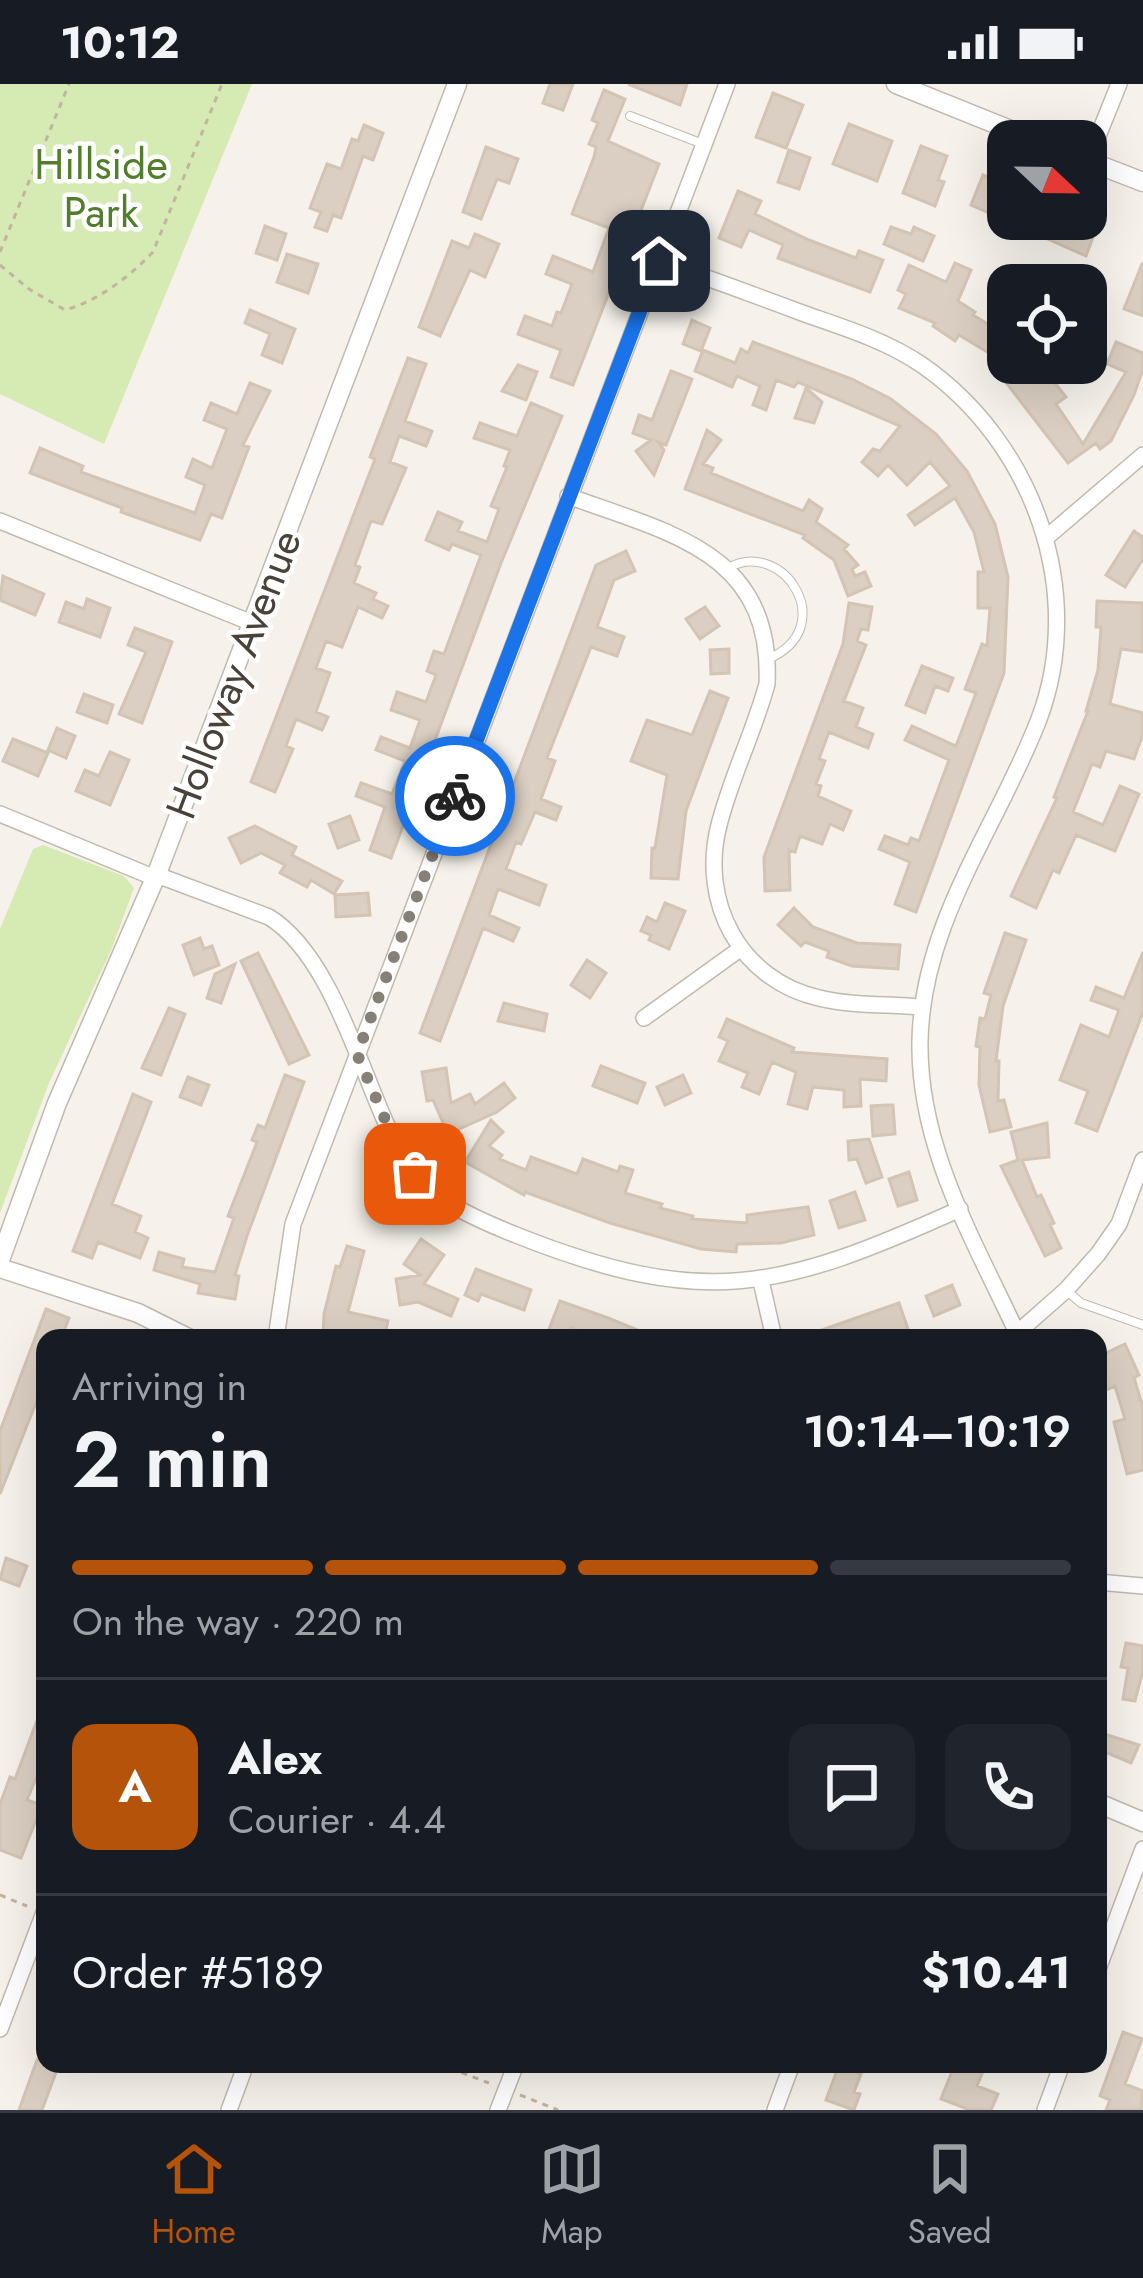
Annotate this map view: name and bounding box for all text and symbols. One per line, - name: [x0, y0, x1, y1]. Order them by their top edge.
- text: 10:12: [60, 10, 180, 75]
- north arrow: [987, 120, 1107, 240]
- map controls: [987, 120, 1107, 384]
- park label: Hillside Park: [34, 134, 168, 243]
- pin: [608, 210, 710, 312]
- icon: home: [626, 228, 692, 294]
- button: locate: [987, 264, 1107, 384]
- street label: Holloway Avenue: [150, 521, 317, 828]
- courier: [395, 736, 515, 856]
- icon: bike: [422, 763, 488, 829]
- pin: [364, 1123, 466, 1225]
- icon: bag: [382, 1141, 448, 1207]
- text: Arriving in: [72, 1358, 247, 1415]
- text: 10:14–10:19: [803, 1399, 1071, 1464]
- text: 2 min: [72, 1404, 272, 1516]
- text: On the way · 220 m: [72, 1593, 404, 1650]
- button: chat: [789, 1724, 915, 1850]
- button: phone: [945, 1724, 1071, 1850]
- text: Alex: [228, 1726, 322, 1791]
- text: A: [118, 1754, 152, 1819]
- text: Courier · 4.4: [228, 1791, 446, 1848]
- text: Order #5189: [72, 1940, 324, 2005]
- text: $10.41: [922, 1940, 1071, 2005]
- tab: Home: [152, 2136, 236, 2255]
- tab: Map: [539, 2136, 605, 2255]
- tab: Saved: [908, 2136, 991, 2255]

